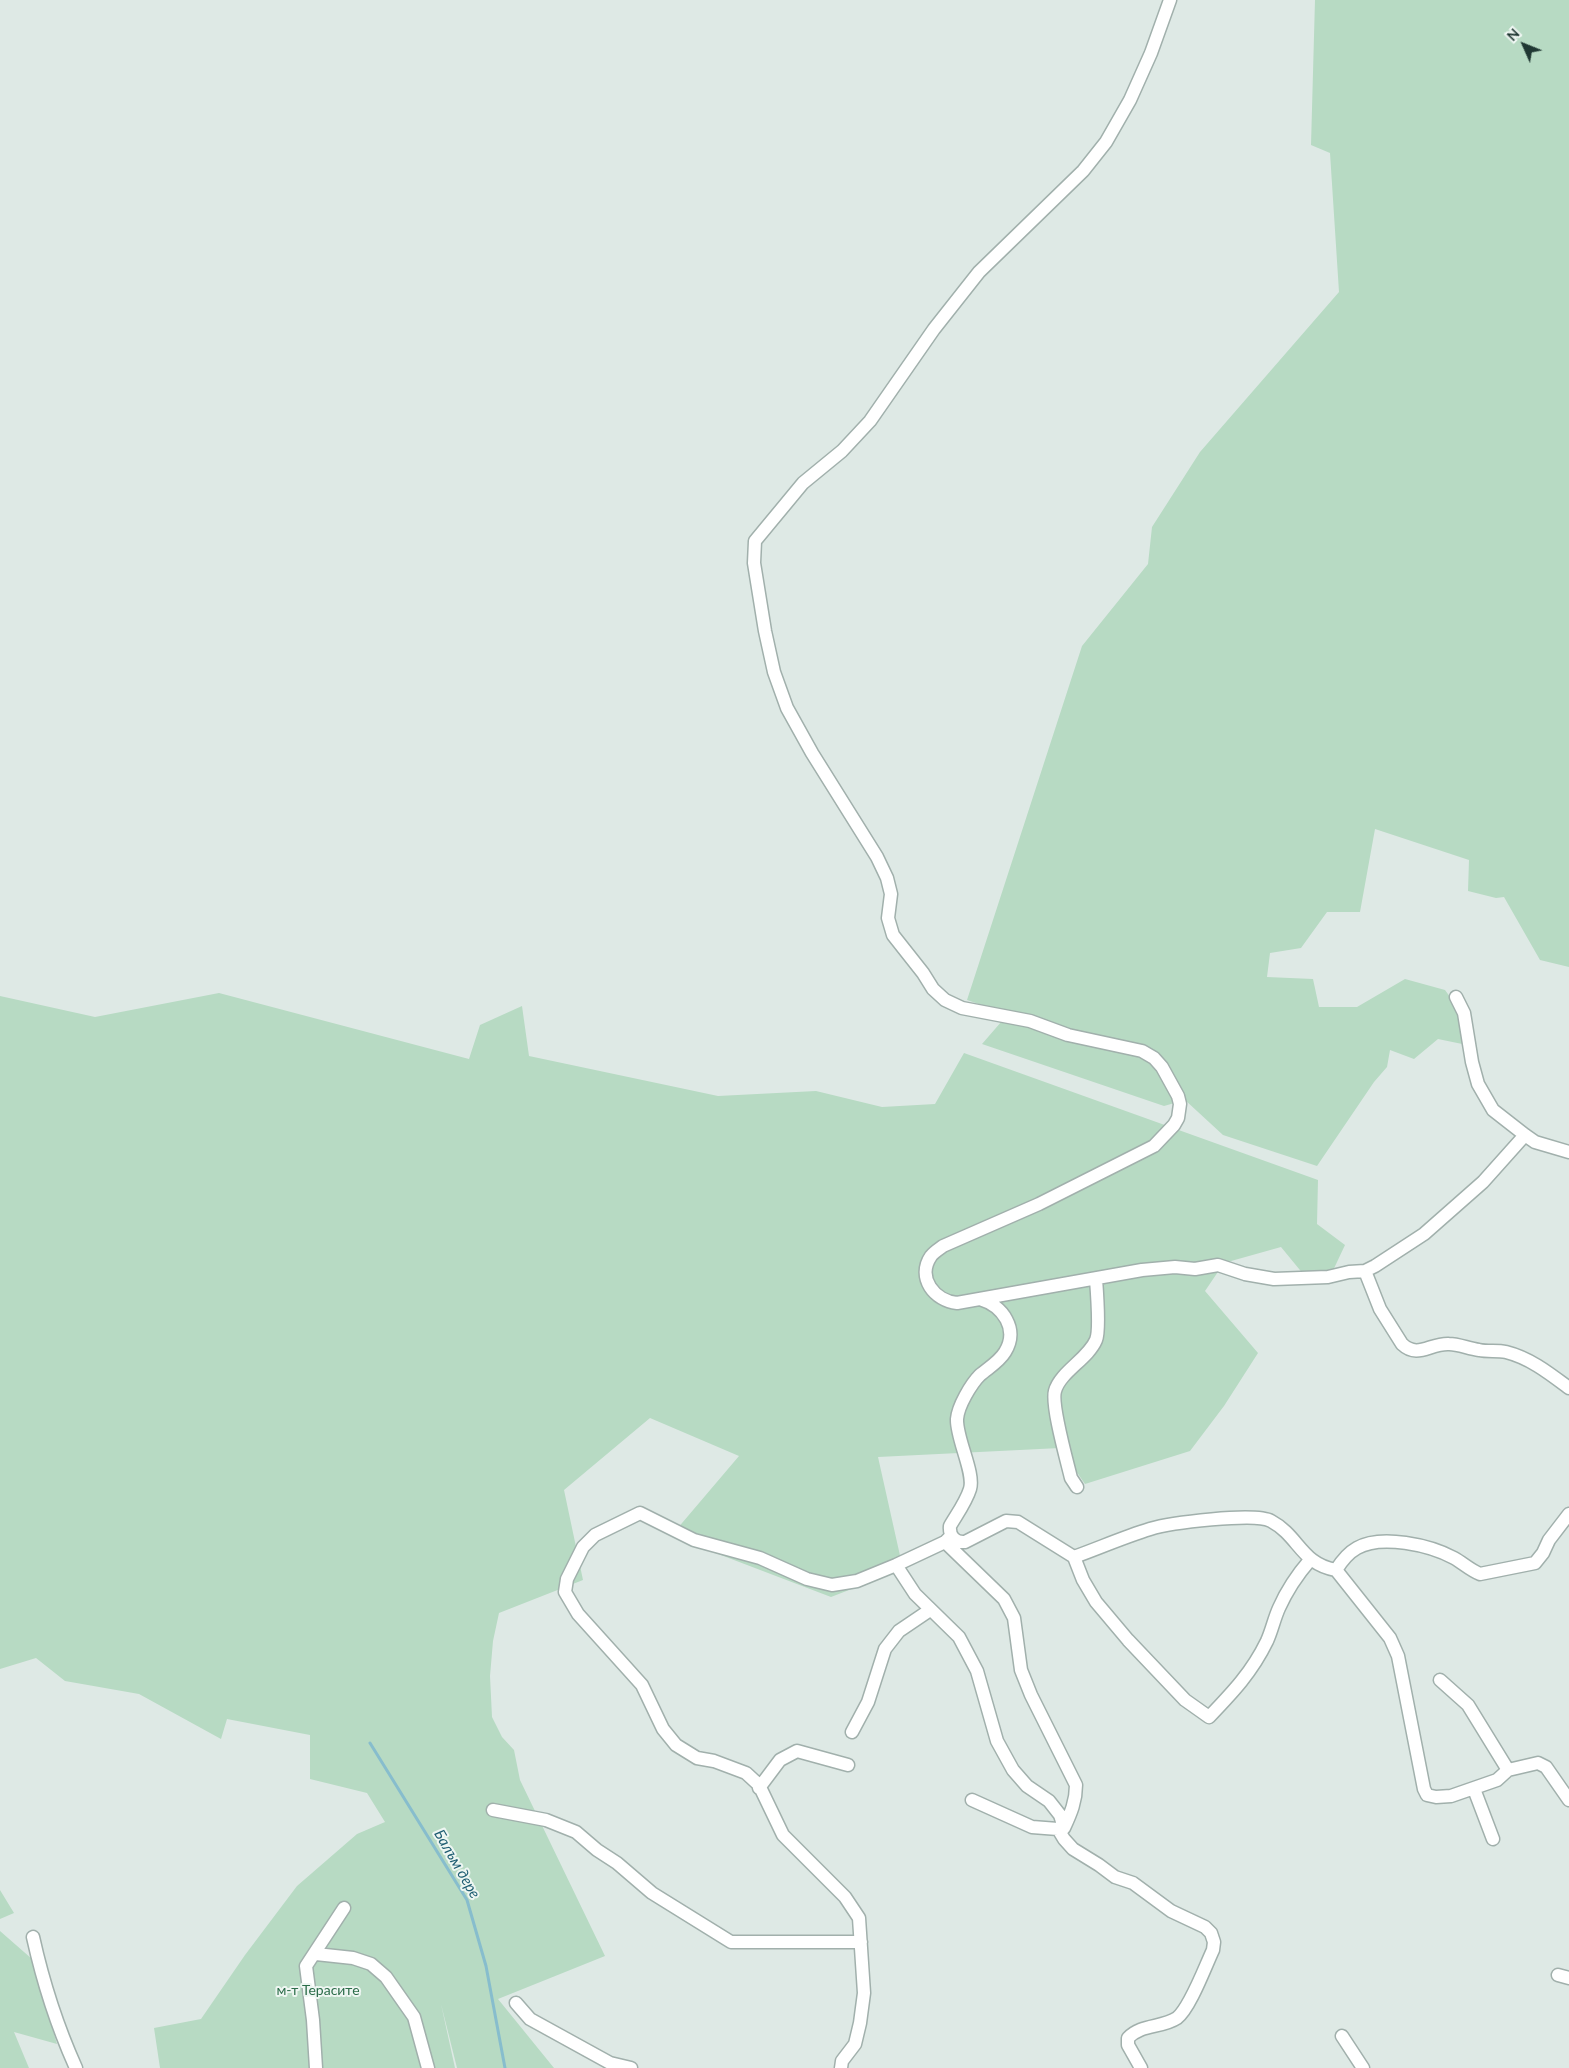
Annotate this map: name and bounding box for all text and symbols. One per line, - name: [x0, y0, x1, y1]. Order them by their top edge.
- north arrow: [1499, 20, 1549, 70]
- text: N: [1503, 24, 1523, 44]
- water label: Балъм дере: [430, 1826, 484, 1902]
- park label: м-т Терасите: [276, 1982, 360, 1998]

